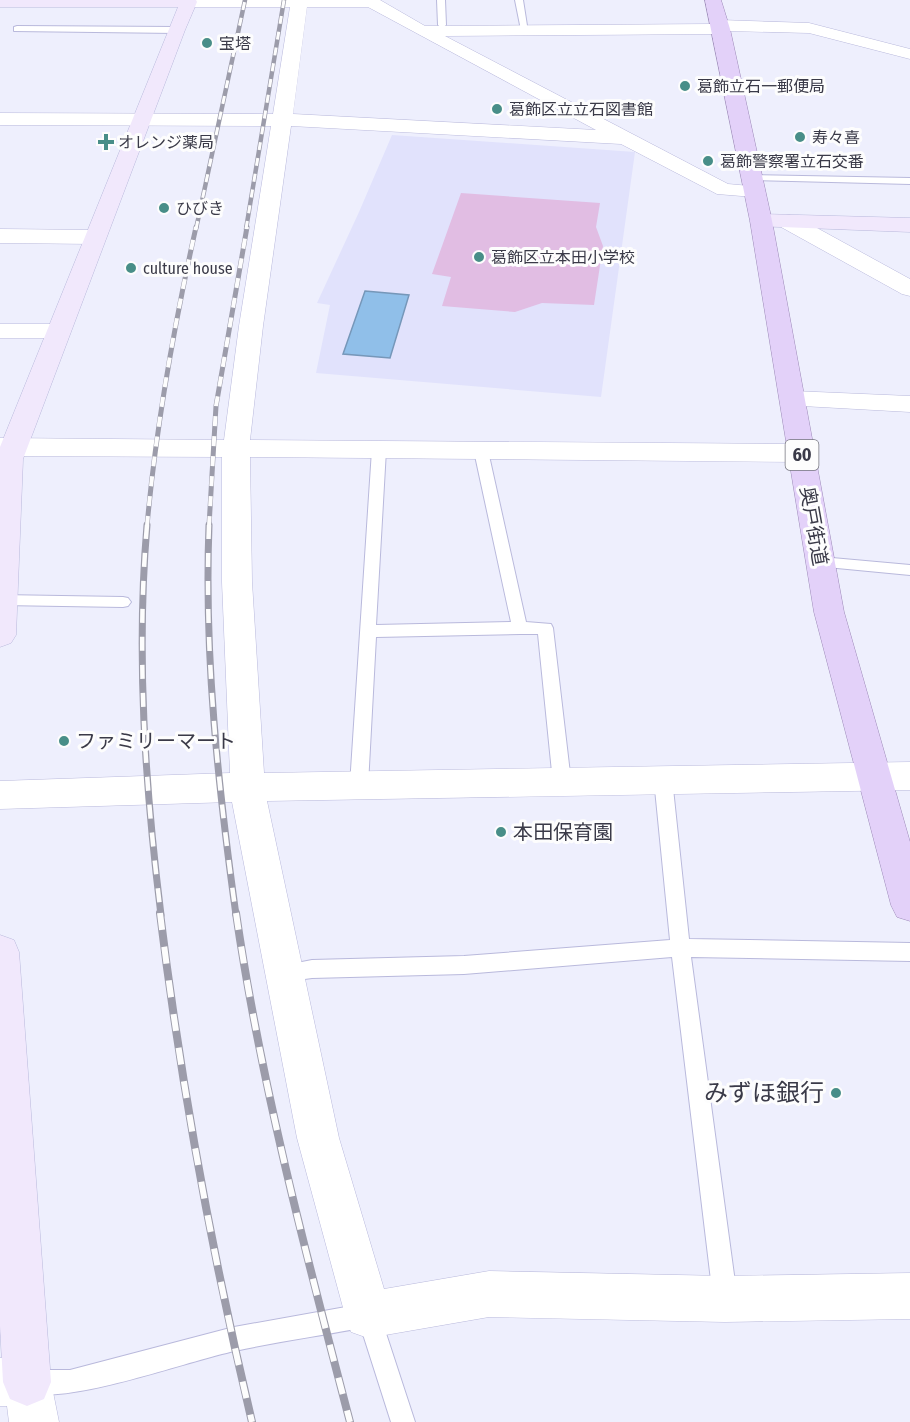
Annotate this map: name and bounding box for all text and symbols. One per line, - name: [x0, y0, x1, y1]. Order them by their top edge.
- place label: 宝塔: [219, 34, 251, 53]
- marker: 宝塔: [200, 36, 214, 50]
- place label: 葛飾立石一郵便局: [697, 77, 825, 96]
- marker: 葛飾立石一郵便局: [678, 79, 692, 93]
- place label: 葛飾区立立石図書館: [509, 100, 653, 119]
- marker: 葛飾区立立石図書館: [490, 102, 504, 116]
- place label: 寿々喜: [812, 128, 860, 147]
- marker: 寿々喜: [793, 130, 807, 144]
- place label: オレンジ薬局: [118, 133, 214, 152]
- marker: オレンジ薬局: [99, 135, 113, 149]
- place label: 葛飾警察署立石交番: [720, 152, 864, 171]
- marker: 葛飾警察署立石交番: [701, 154, 715, 168]
- place label: ひびき: [176, 199, 224, 218]
- marker: ひびき: [157, 201, 171, 215]
- place label: 葛飾区立本田小学校: [491, 248, 635, 267]
- marker: 葛飾区立本田小学校: [472, 250, 486, 264]
- place label: culture house: [143, 259, 233, 278]
- marker: culture house: [124, 261, 138, 275]
- road number: 60: [786, 440, 818, 470]
- street label: 奥戸街道: [795, 485, 833, 567]
- place label: ファミリーマート: [76, 729, 236, 753]
- marker: ファミリーマート: [57, 734, 71, 748]
- place label: 本田保育園: [513, 820, 613, 844]
- marker: 本田保育園: [494, 825, 508, 839]
- place label: みずほ銀行: [704, 1079, 824, 1107]
- marker: みずほ銀行: [829, 1086, 843, 1100]

